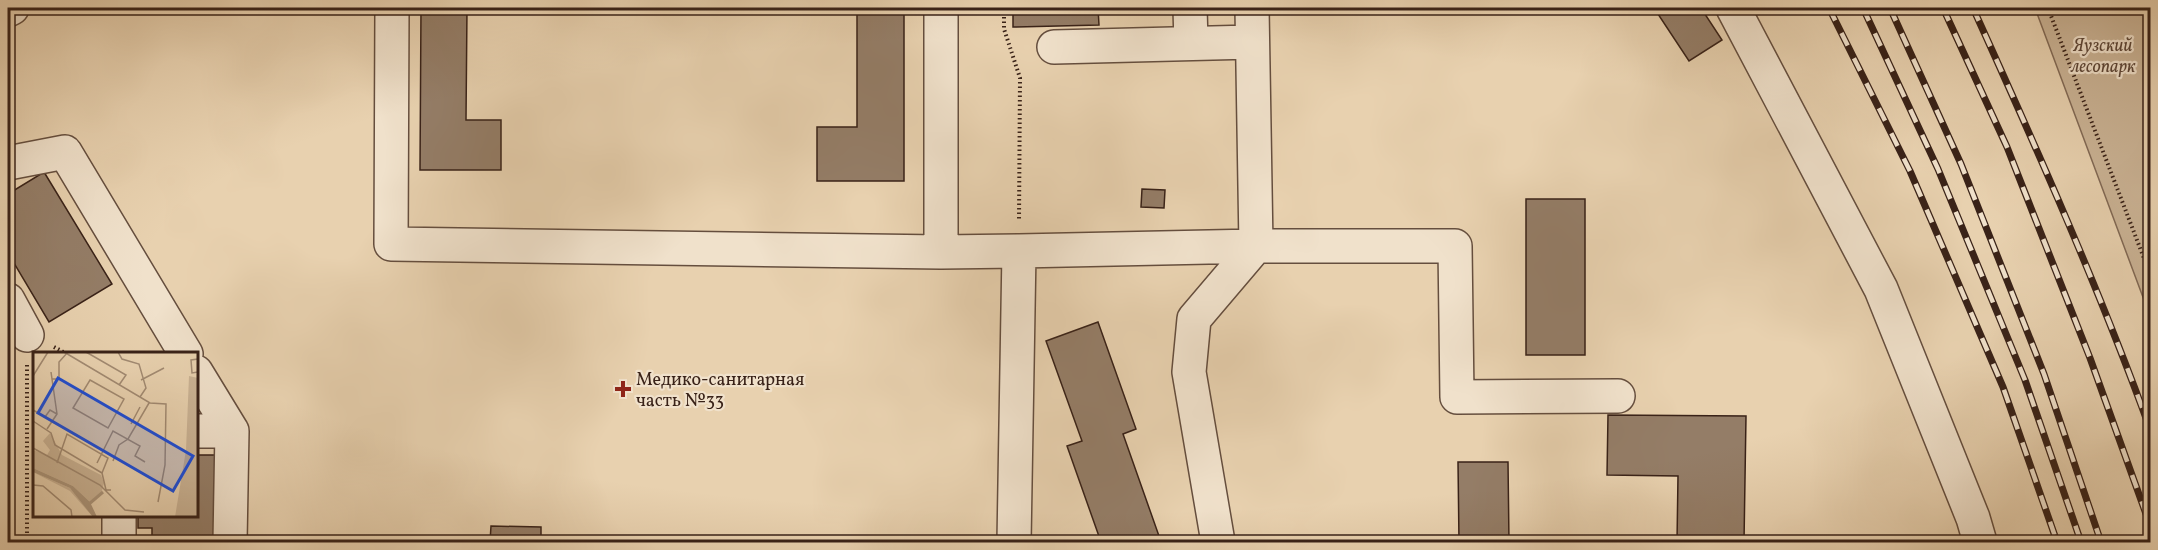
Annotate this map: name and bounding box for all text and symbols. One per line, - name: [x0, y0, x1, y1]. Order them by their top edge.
- park label: Яузский лесопарк: [2070, 34, 2136, 80]
- inset map: [33, 352, 198, 517]
- place label: Медико-санитарная часть №33: [636, 368, 804, 414]
- marker: Медико-санитарная часть №33: [614, 380, 632, 398]

